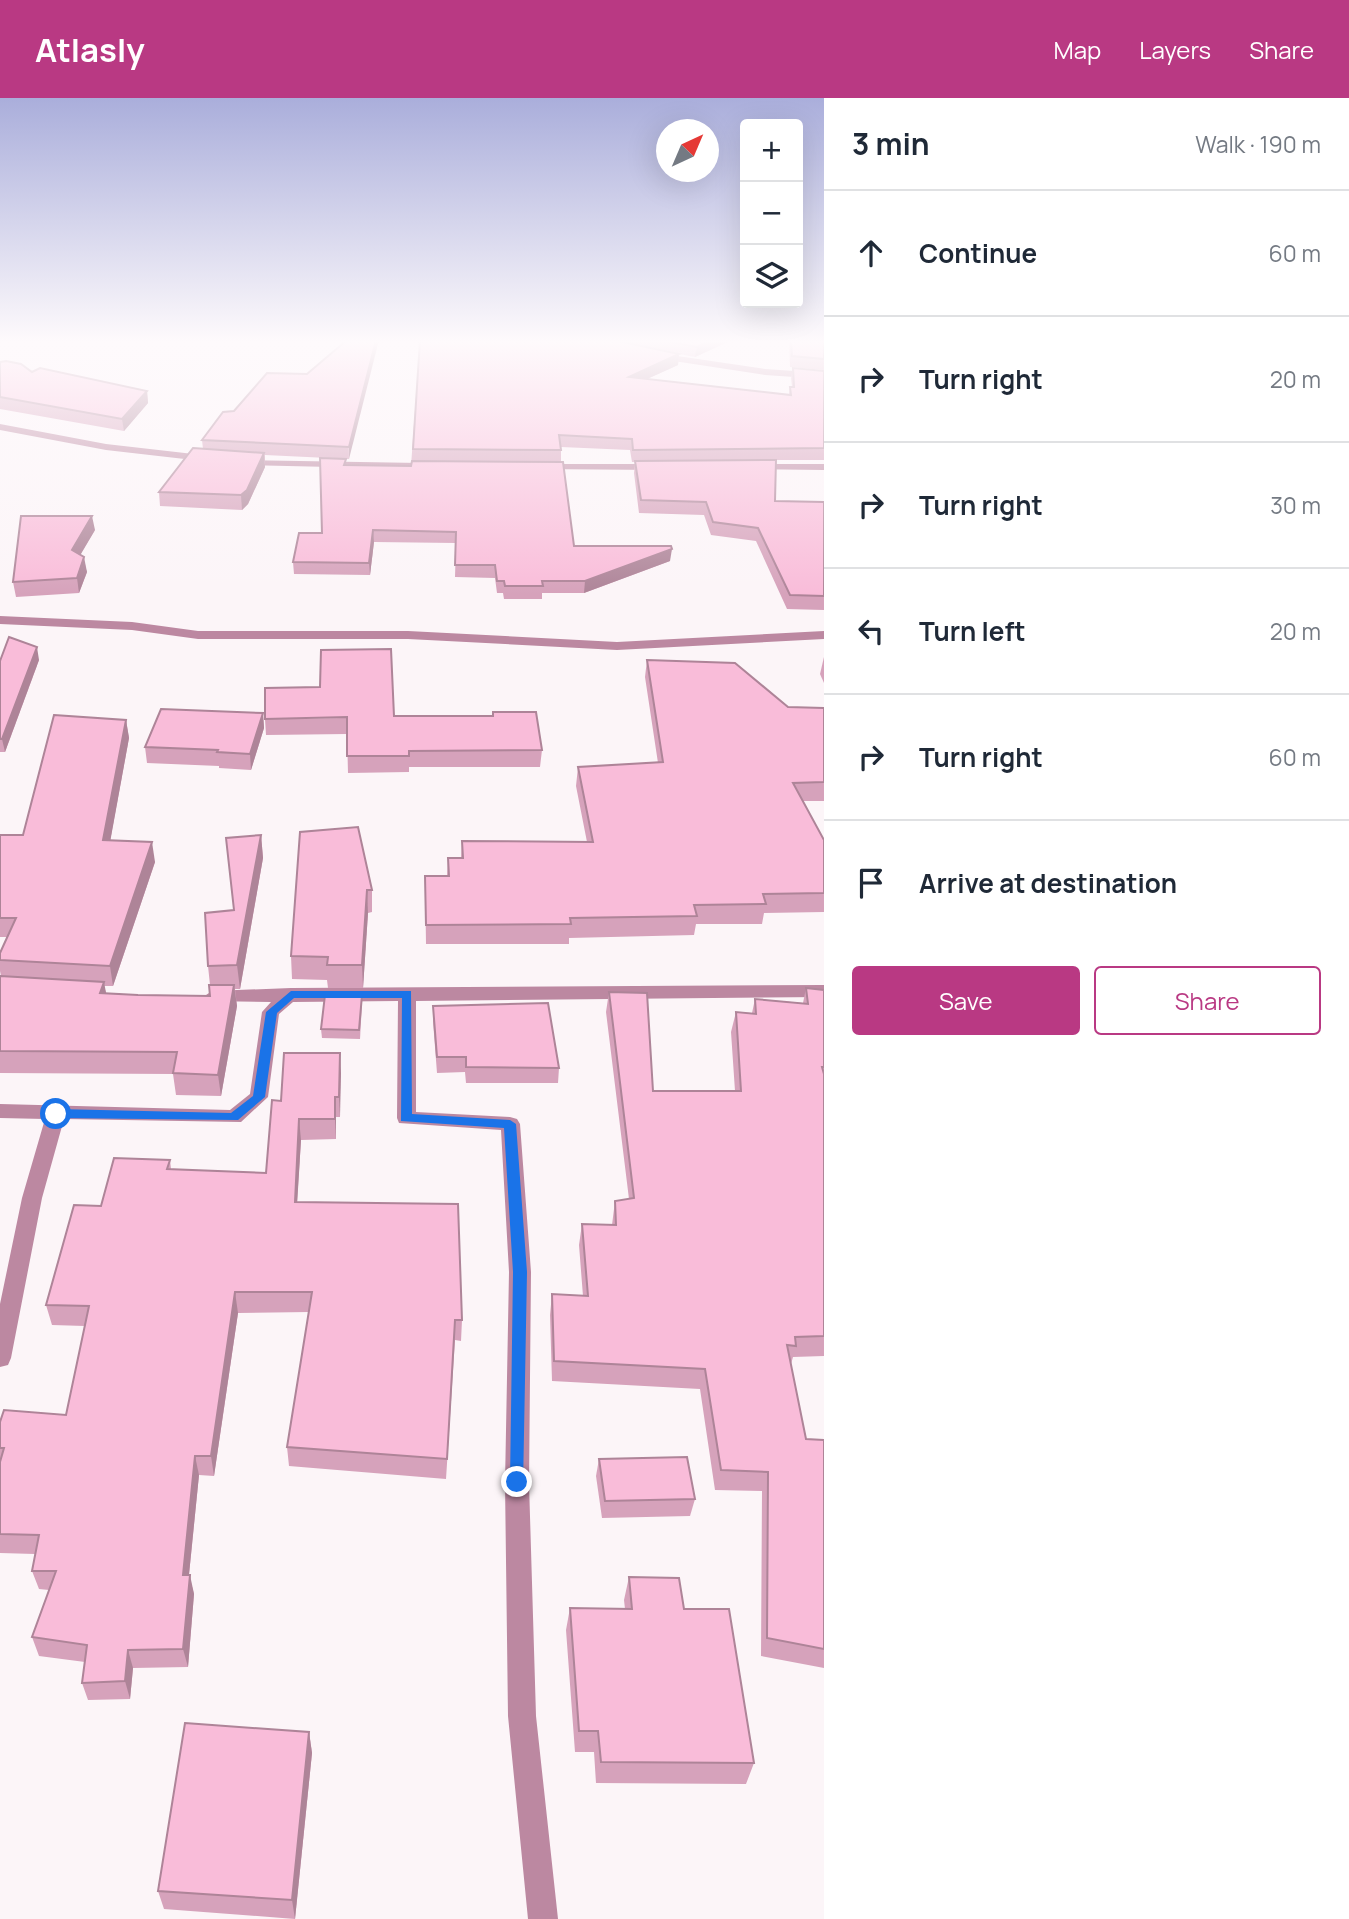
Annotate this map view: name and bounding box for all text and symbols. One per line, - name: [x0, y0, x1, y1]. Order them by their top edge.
- text: Atlasly: [35, 27, 145, 72]
- text: Map: [1054, 33, 1101, 66]
- text: Layers: [1139, 33, 1211, 66]
- text: Share: [1249, 33, 1314, 66]
- north arrow: [656, 119, 719, 182]
- map controls: [740, 119, 803, 308]
- button: +: [740, 119, 803, 182]
- text: 3 min: [852, 123, 930, 164]
- text: Walk · 190 m: [1195, 128, 1321, 160]
- button: −: [740, 182, 803, 245]
- icon: ahead: [852, 234, 890, 272]
- text: Continue: [919, 235, 1037, 271]
- text: 60 m: [1269, 237, 1321, 269]
- button: layers: [740, 245, 803, 308]
- icon: right: [852, 360, 890, 398]
- text: Turn right: [919, 361, 1043, 397]
- text: 20 m: [1270, 363, 1321, 395]
- icon: right: [852, 486, 890, 524]
- text: Turn right: [919, 487, 1043, 523]
- text: 30 m: [1270, 489, 1321, 521]
- icon: left: [852, 612, 890, 650]
- text: Turn left: [919, 613, 1026, 649]
- text: 20 m: [1270, 615, 1321, 647]
- icon: right: [852, 738, 890, 776]
- text: Turn right: [919, 739, 1043, 775]
- text: 60 m: [1269, 741, 1321, 773]
- icon: arrive: [852, 864, 890, 902]
- text: Arrive at destination: [919, 865, 1177, 901]
- button: Save: [852, 966, 1080, 1035]
- button: Share: [1094, 966, 1321, 1035]
- route start: [40, 1098, 71, 1129]
- route end: [501, 1466, 532, 1497]

